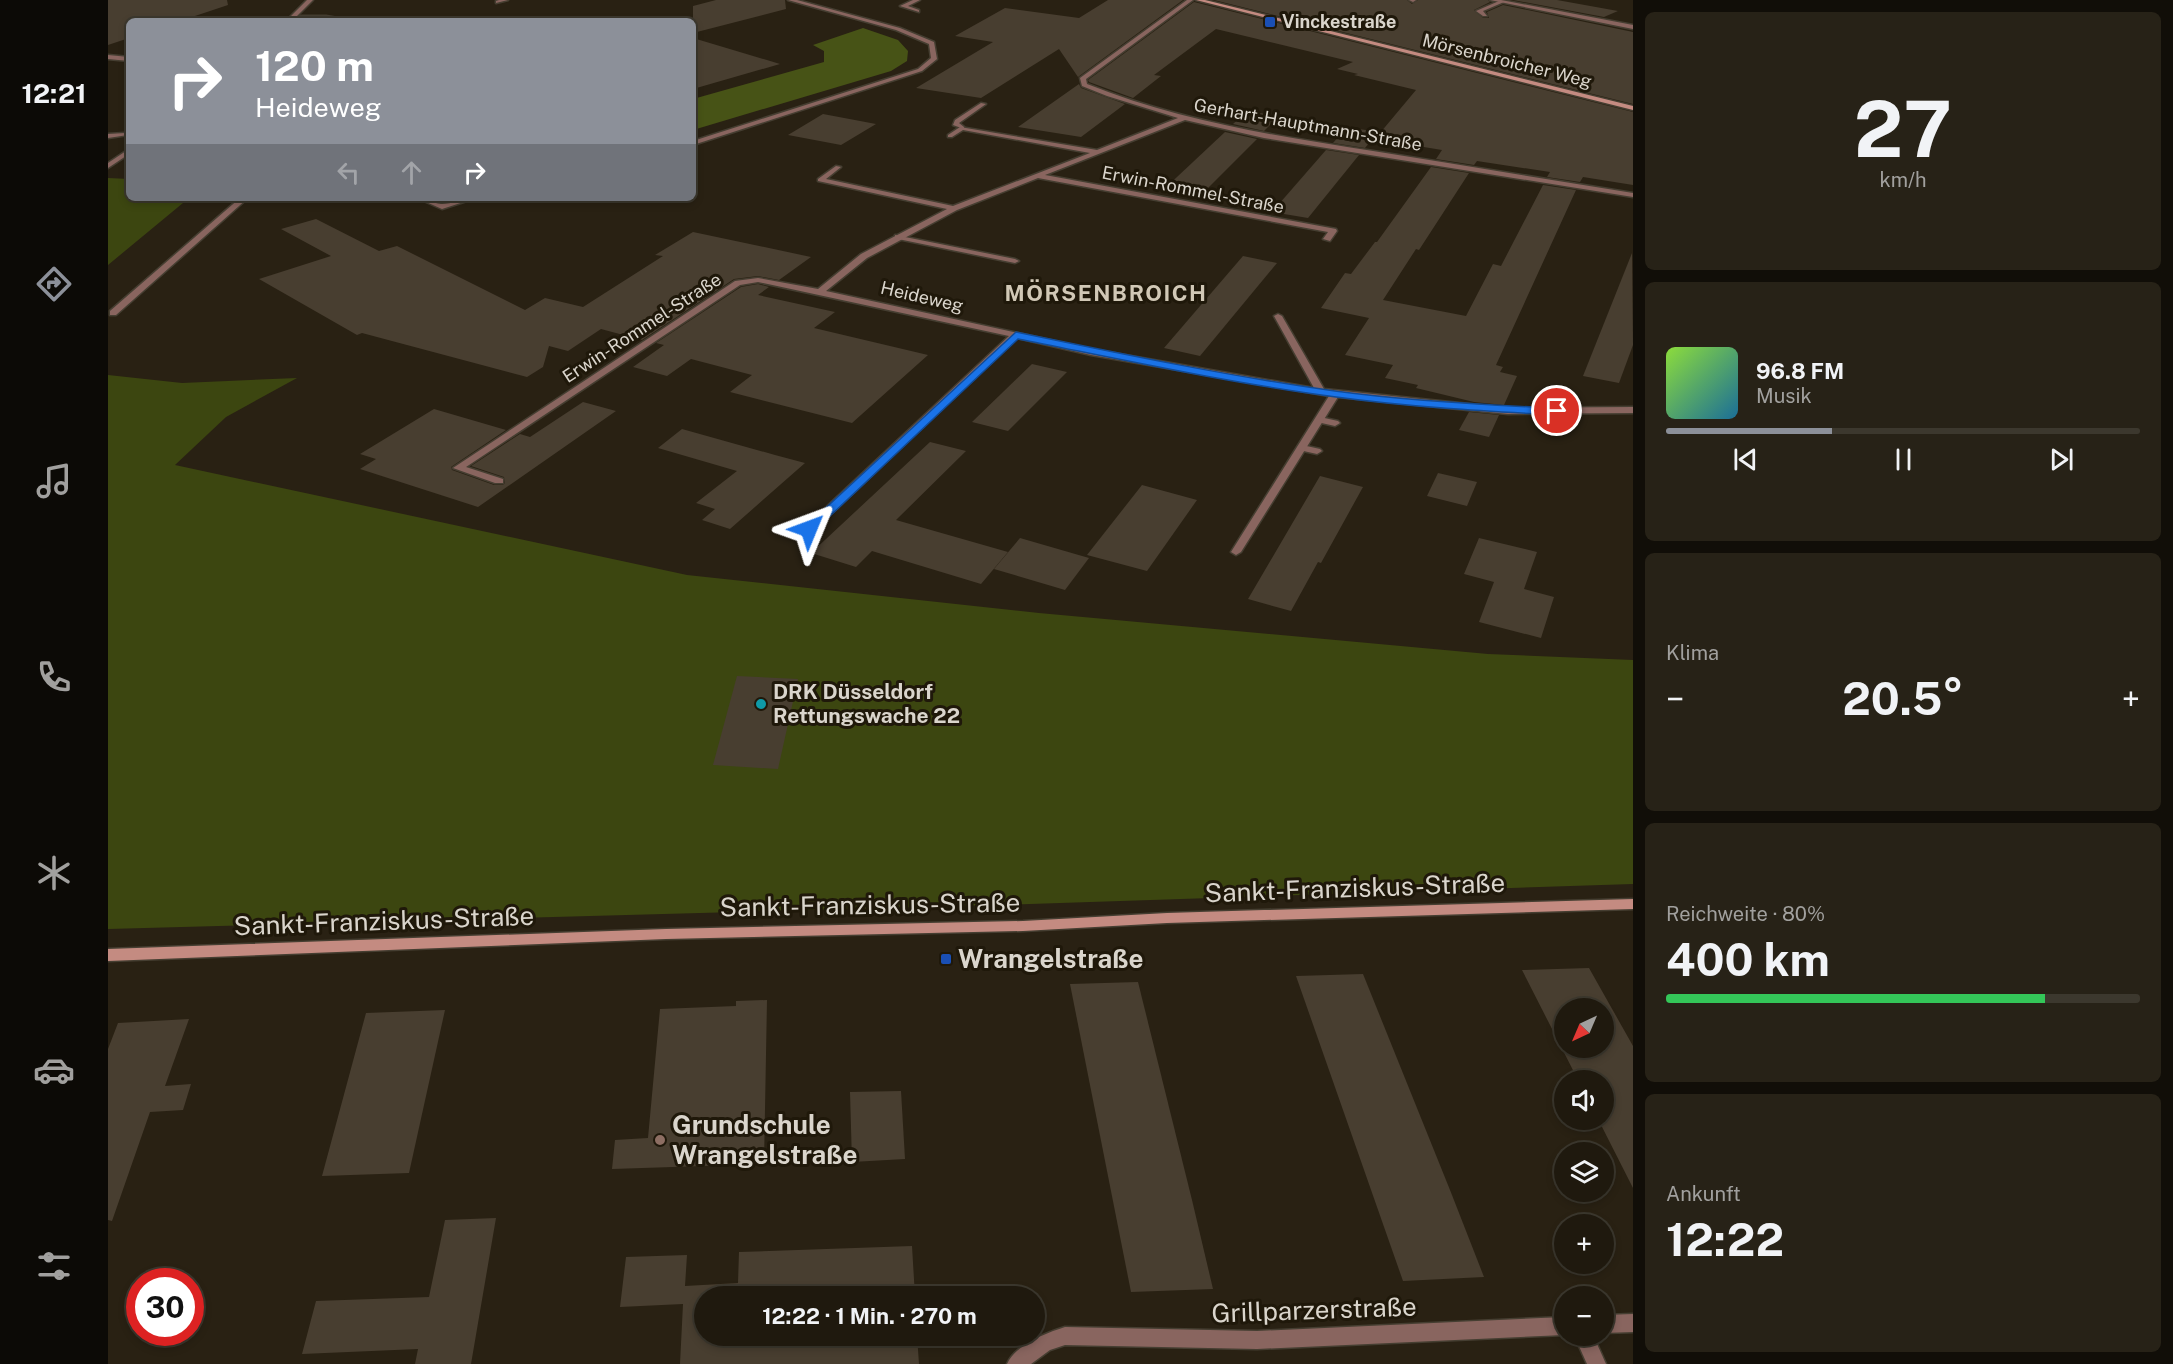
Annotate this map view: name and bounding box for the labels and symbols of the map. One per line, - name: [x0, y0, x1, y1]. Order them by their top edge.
- place label: Vinckestraße: [1282, 11, 1396, 32]
- marker: Vinckestraße: [1263, 15, 1277, 29]
- street label: Mörsenbroicher Weg: [1420, 29, 1594, 92]
- street label: Gerhart-Hauptmann-Straße: [1192, 94, 1424, 155]
- street label: Erwin-Rommel-Straße: [1100, 162, 1286, 217]
- street label: Erwin-Rommel-Straße: [558, 268, 725, 387]
- street label: Heideweg: [879, 277, 966, 316]
- district label: MÖRSENBROICH: [1005, 279, 1207, 306]
- pin: [1531, 385, 1582, 436]
- position arrow: [777, 497, 841, 561]
- place label: DRK Düsseldorf Rettungswache 22: [773, 679, 960, 728]
- marker: DRK Düsseldorf Rettungswache 22: [754, 697, 768, 711]
- street label: Sankt-Franziskus-Straße: [1204, 867, 1506, 908]
- street label: Sankt-Franziskus-Straße: [719, 886, 1021, 923]
- street label: Sankt-Franziskus-Straße: [233, 900, 535, 941]
- place label: Wrangelstraße: [958, 943, 1144, 974]
- marker: Wrangelstraße: [939, 952, 953, 966]
- north arrow: [1554, 998, 1614, 1058]
- place label: Grundschule Wrangelstraße: [672, 1109, 858, 1170]
- marker: Grundschule Wrangelstraße: [653, 1133, 667, 1147]
- speed limit sign: 30: [126, 1268, 204, 1346]
- street label: Grillparzerstraße: [1211, 1290, 1417, 1329]

